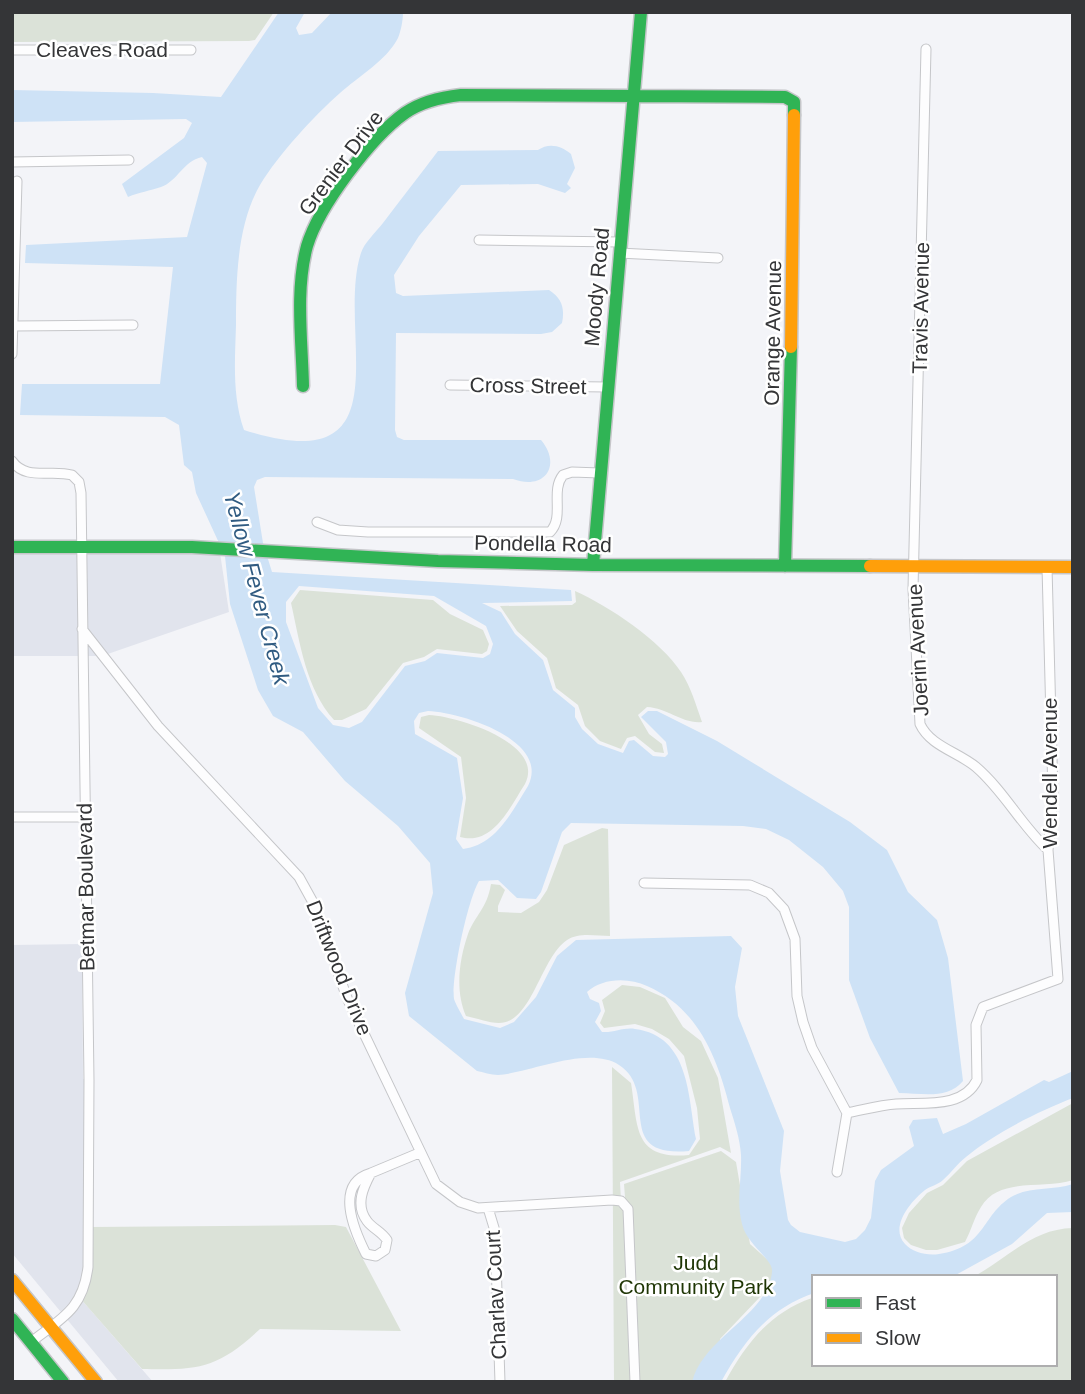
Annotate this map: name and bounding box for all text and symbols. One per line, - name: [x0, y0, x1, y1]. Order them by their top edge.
- street label: Cleaves Road: [36, 38, 168, 61]
- street label: Grenier Drive: [294, 106, 387, 219]
- street label: Moody Road: [580, 227, 613, 347]
- street label: Travis Avenue: [908, 242, 933, 374]
- street label: Orange Avenue: [760, 260, 785, 406]
- street label: Cross Street: [469, 373, 587, 398]
- water label: Yellow Fever Creek: [219, 488, 296, 689]
- street label: Pondella Road: [474, 531, 612, 556]
- street label: Joerin Avenue: [903, 583, 932, 717]
- street label: Wendell Avenue: [1038, 697, 1061, 849]
- street label: Betmar Boulevard: [73, 803, 98, 971]
- street label: Driftwood Drive: [302, 897, 377, 1039]
- street label: Charlav Court: [481, 1230, 510, 1360]
- park label: Judd Community Park: [618, 1251, 774, 1298]
- legend: [812, 1275, 1057, 1366]
- text: Fast: [875, 1291, 916, 1314]
- text: Slow: [875, 1326, 921, 1349]

